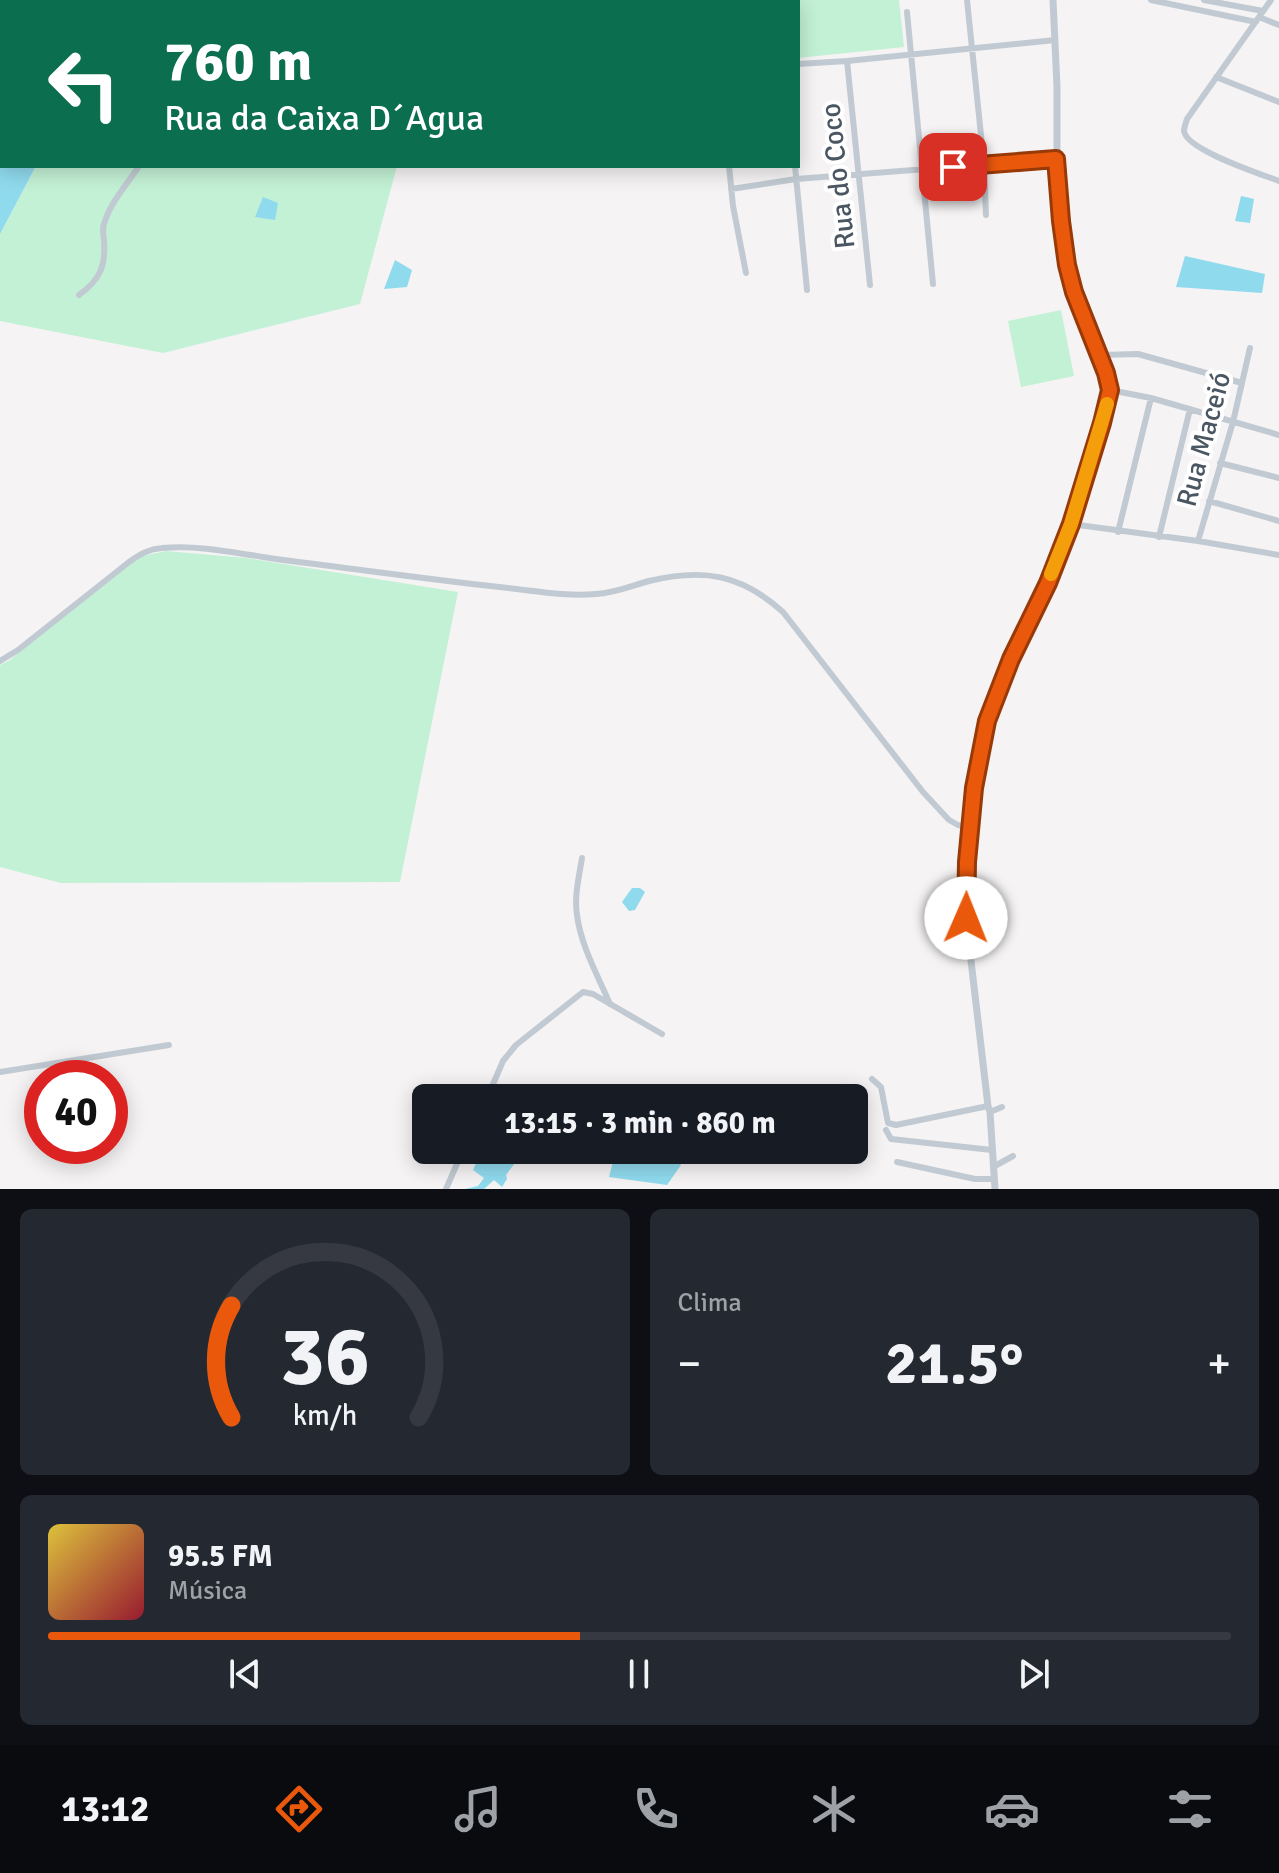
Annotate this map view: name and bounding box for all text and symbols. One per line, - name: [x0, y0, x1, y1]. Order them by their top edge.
- text: 760 m: [164, 27, 312, 96]
- icon: left: [32, 32, 136, 136]
- text: Rua da Caixa D´Agua: [164, 96, 484, 141]
- street label: Rua do Coco: [813, 101, 863, 250]
- pin: [919, 133, 987, 201]
- icon: arrive: [931, 145, 975, 189]
- street label: Rua Maceió: [1170, 368, 1238, 510]
- position arrow: [924, 876, 1008, 960]
- speed limit sign: 40: [24, 1060, 128, 1164]
- text: 13:15 · 3 min · 860 m: [504, 1105, 776, 1142]
- text: Clima: [678, 1287, 742, 1319]
- text: 36: [280, 1306, 370, 1408]
- text: 21.5°: [885, 1327, 1023, 1401]
- text: −: [678, 1337, 701, 1391]
- text: +: [1207, 1337, 1231, 1391]
- text: km/h: [292, 1398, 357, 1433]
- text: 95.5 FM: [168, 1538, 273, 1575]
- text: Música: [168, 1575, 247, 1607]
- icon: previous: [223, 1652, 267, 1696]
- icon: pause: [617, 1652, 661, 1696]
- icon: next: [1012, 1652, 1056, 1696]
- icon: directions: [271, 1781, 327, 1837]
- icon: music: [450, 1781, 506, 1837]
- icon: phone: [628, 1781, 684, 1837]
- icon: climate: [806, 1781, 862, 1837]
- icon: car: [984, 1781, 1040, 1837]
- icon: filters: [1162, 1781, 1218, 1837]
- text: 13:12: [61, 1787, 149, 1832]

